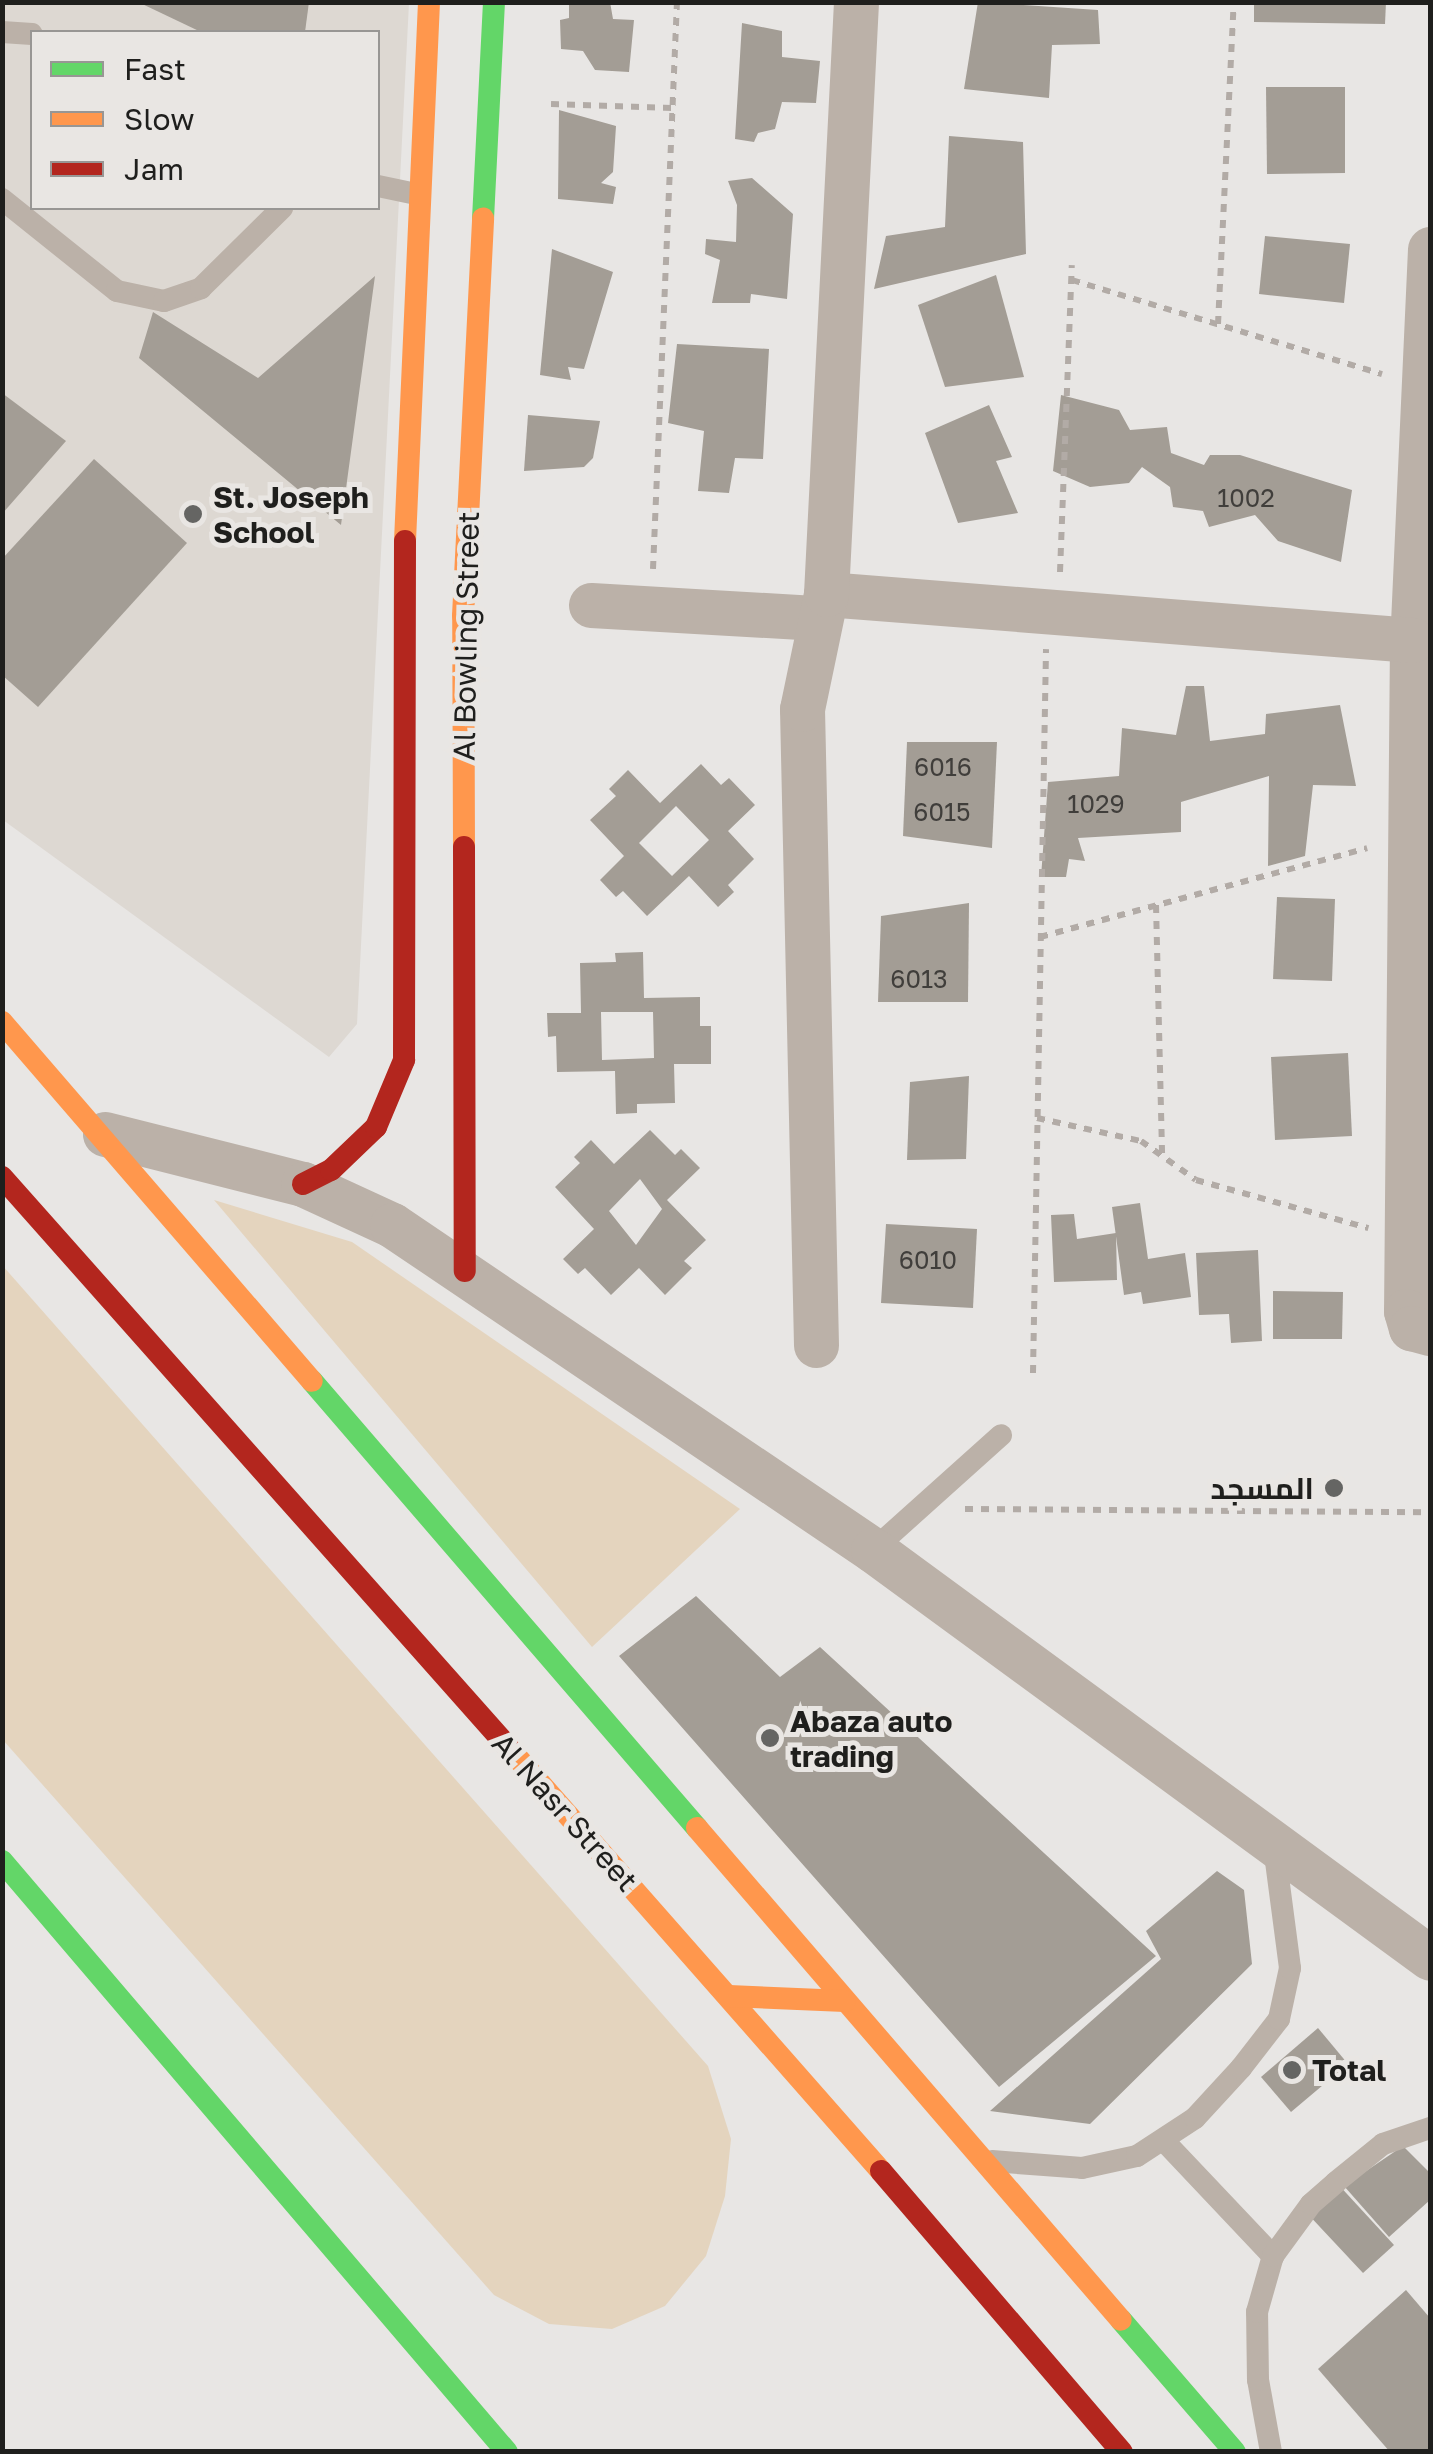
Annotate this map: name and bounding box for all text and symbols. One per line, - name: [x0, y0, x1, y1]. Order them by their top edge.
- legend: [30, 30, 380, 210]
- text: Fast: [124, 51, 186, 87]
- text: Slow: [124, 101, 195, 137]
- text: Jam: [124, 151, 184, 187]
- place label: St. Joseph School: [213, 479, 369, 550]
- house number: 1002: [1217, 483, 1275, 513]
- marker: St. Joseph School: [182, 503, 204, 525]
- street label: Al Bowling Street: [446, 511, 486, 761]
- house number: 6016: [914, 752, 972, 782]
- house number: 1029: [1067, 789, 1125, 819]
- house number: 6015: [913, 797, 971, 827]
- house number: 6013: [890, 964, 948, 994]
- house number: 6010: [899, 1245, 957, 1275]
- place label: المسجد: [1211, 1470, 1314, 1506]
- marker: المسجد: [1323, 1477, 1345, 1499]
- place label: Abaza auto trading: [790, 1703, 953, 1774]
- street label: Al Nasr Street: [485, 1726, 645, 1898]
- marker: Abaza auto trading: [759, 1727, 781, 1749]
- place label: Total: [1312, 2052, 1386, 2088]
- marker: Total: [1281, 2059, 1303, 2081]

